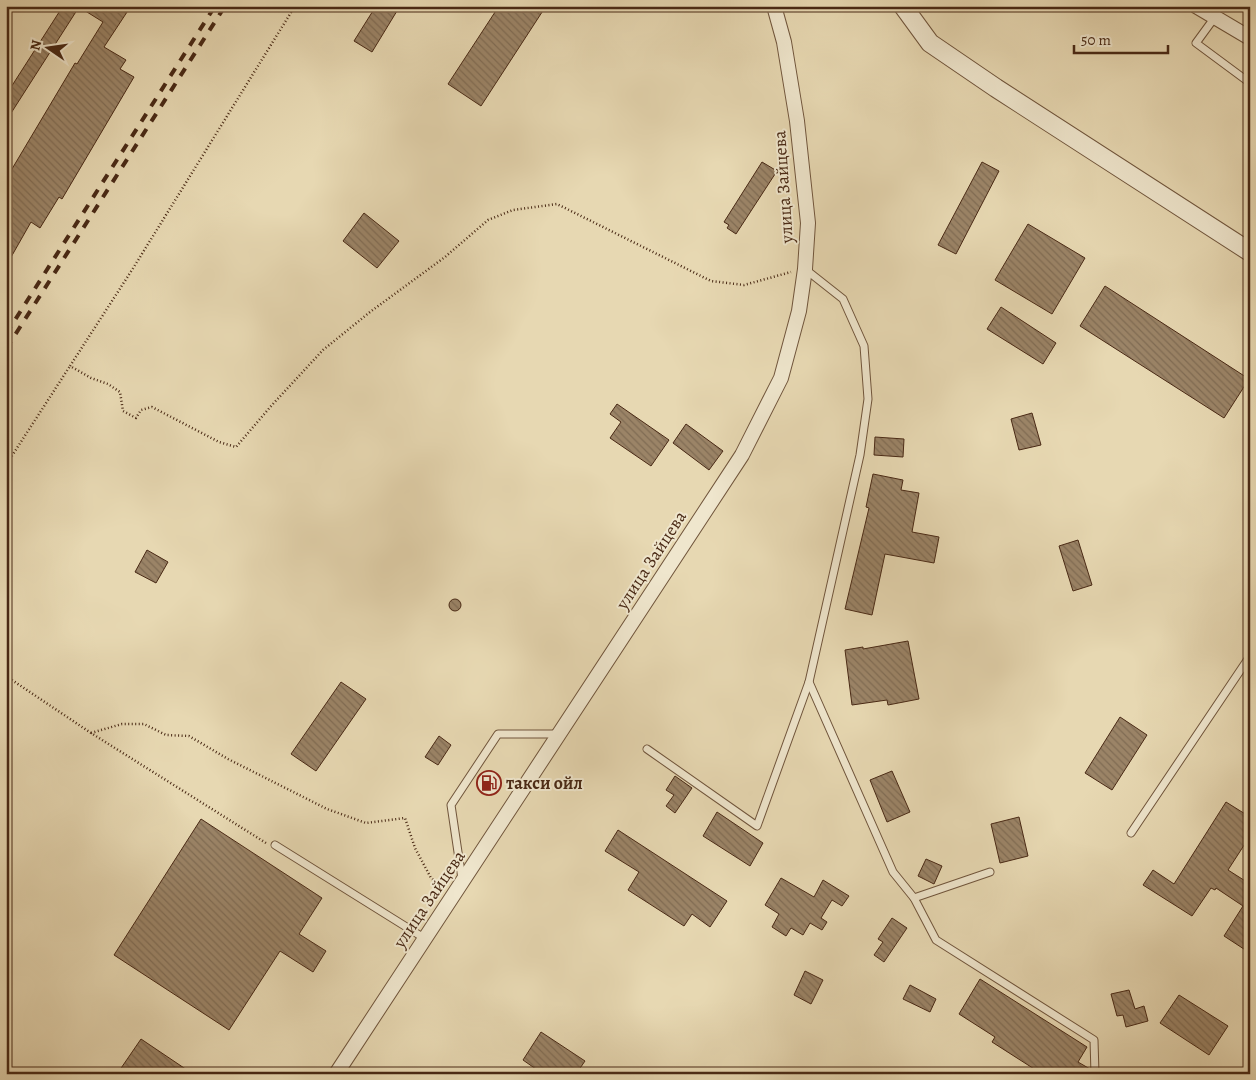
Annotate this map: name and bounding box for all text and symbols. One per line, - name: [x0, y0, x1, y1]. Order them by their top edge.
- north arrow: [22, 22, 72, 72]
- scale bar: [1074, 22, 1167, 54]
- text: 50 m: [1081, 30, 1111, 50]
- text: N: [25, 38, 46, 52]
- street label: улица Зайцева: [767, 129, 799, 245]
- street label: улица Зайцева: [610, 506, 692, 615]
- fuel station icon: такси ойл: [476, 770, 502, 796]
- place label: такси ойл: [506, 771, 583, 795]
- street label: улица Зайцева: [387, 845, 471, 953]

